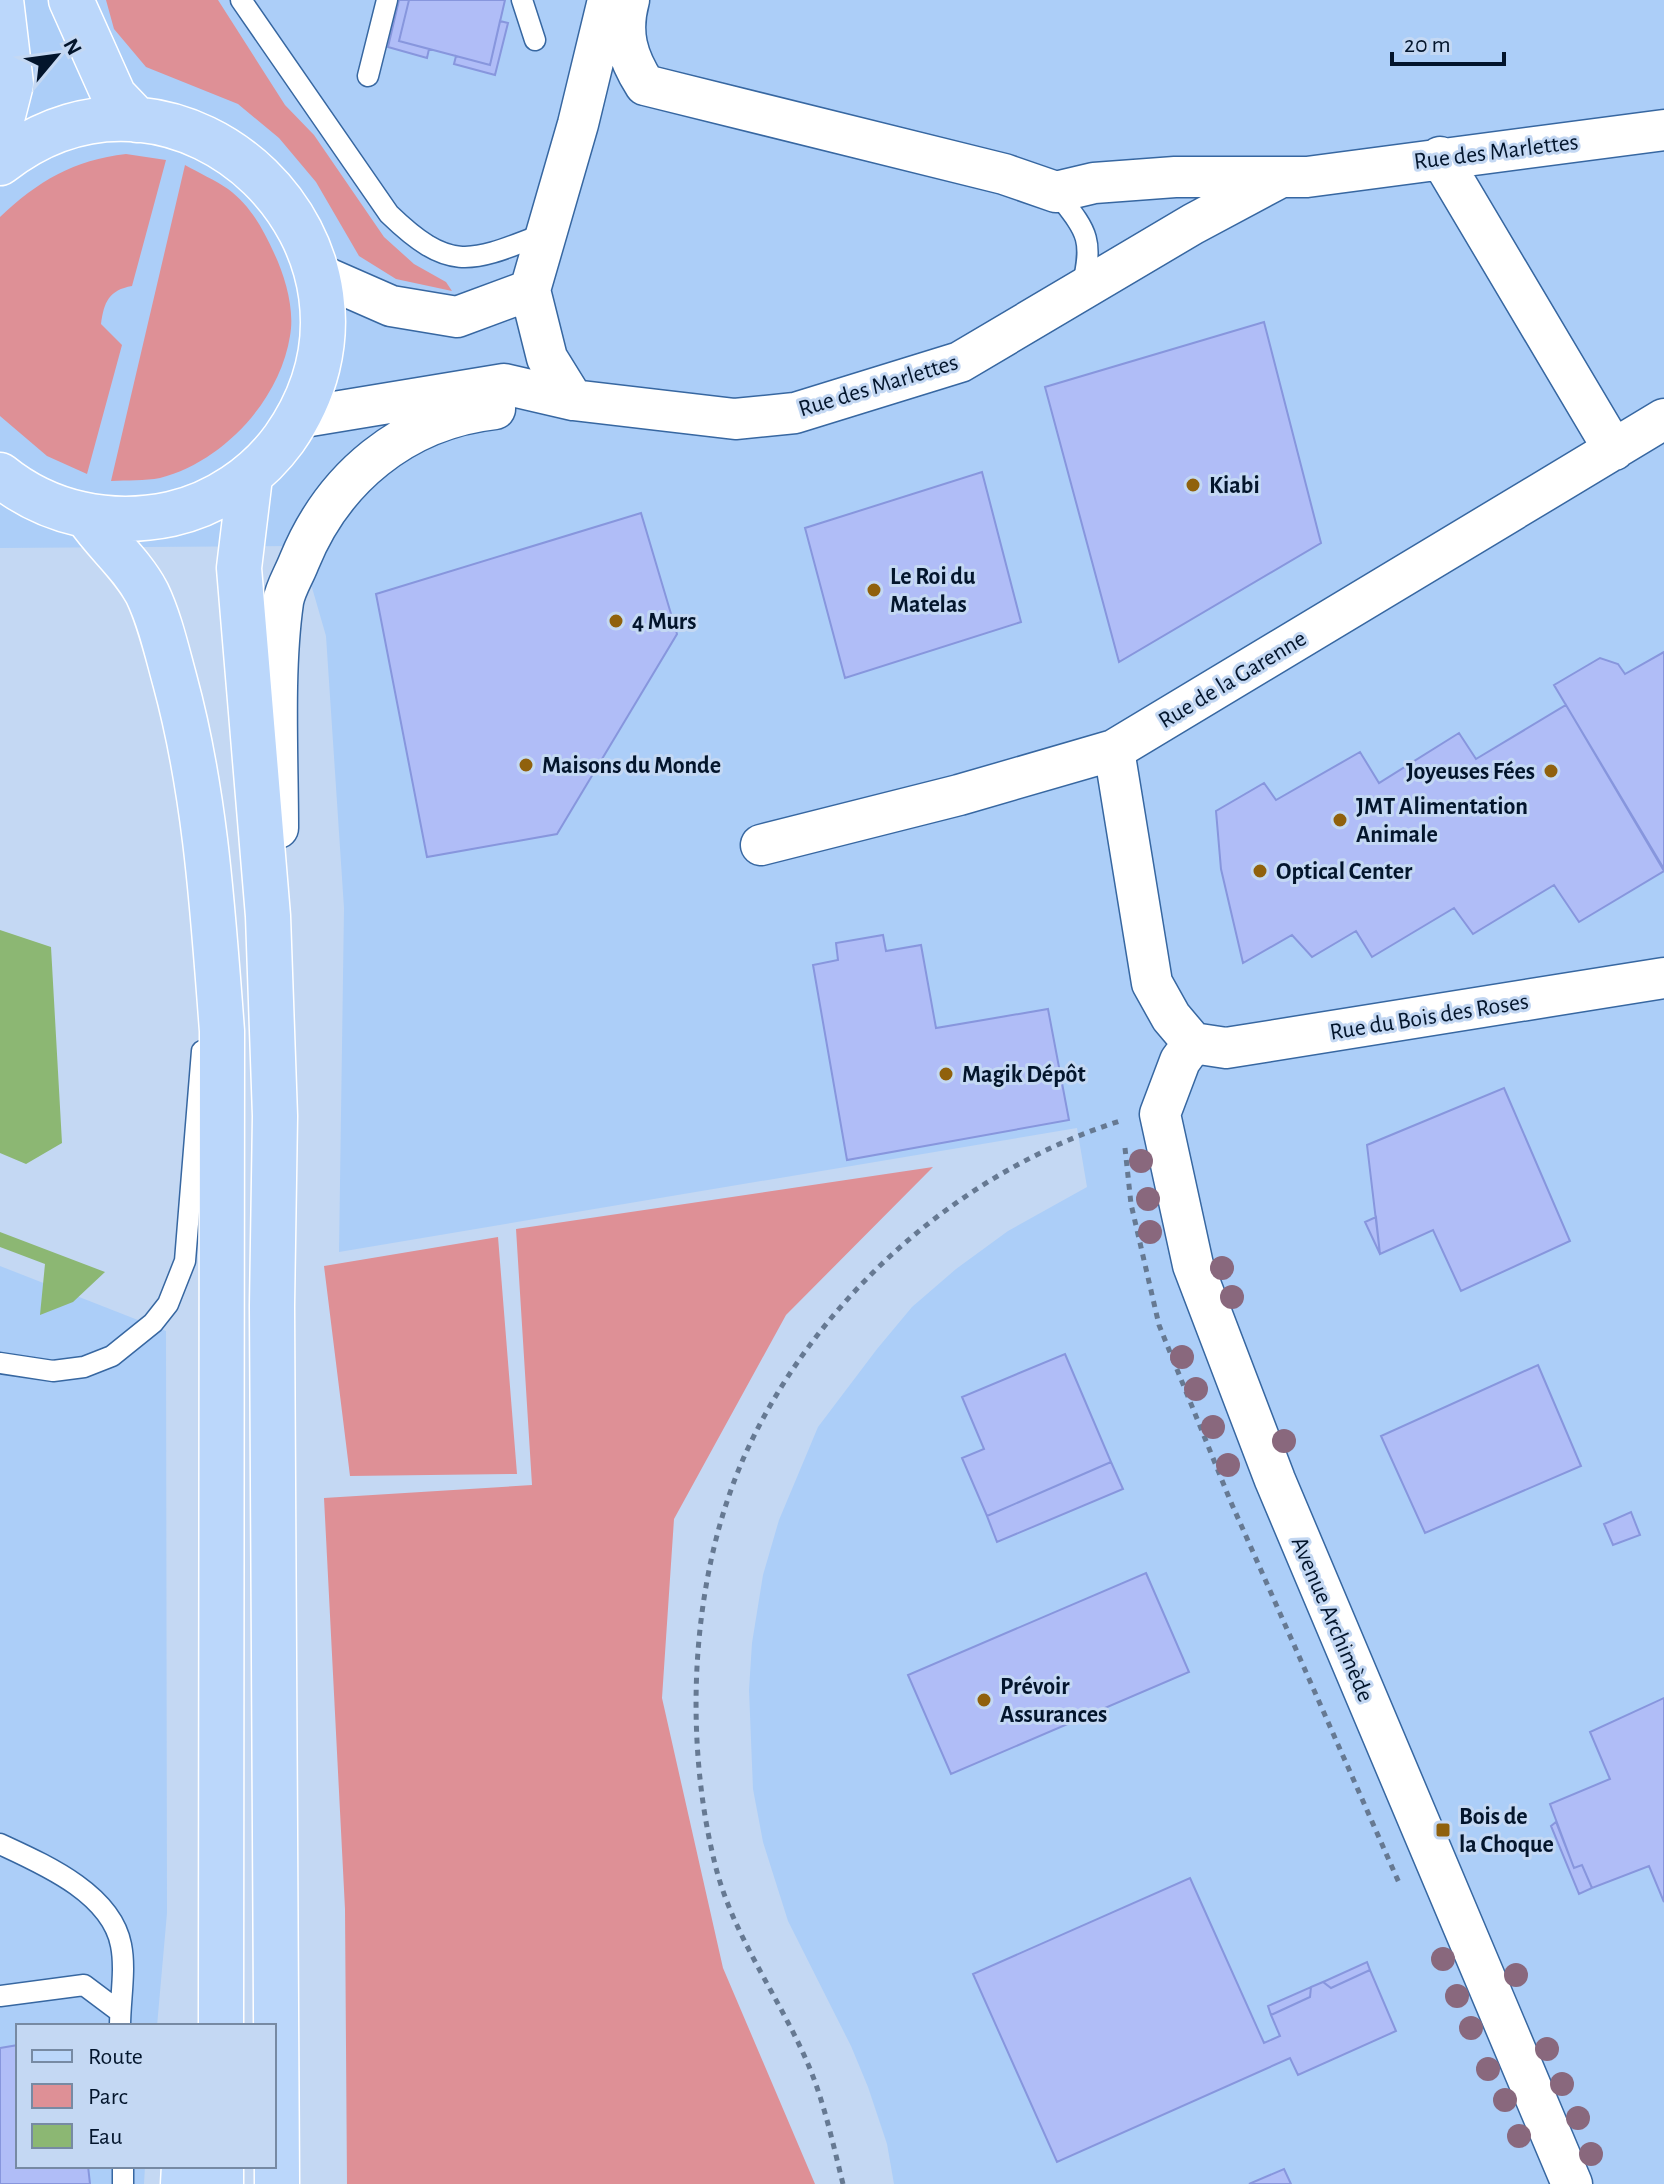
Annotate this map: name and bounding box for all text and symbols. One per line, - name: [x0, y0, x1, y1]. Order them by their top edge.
- north arrow: [16, 16, 96, 96]
- scale bar: [1392, 16, 1504, 66]
- text: 20 m: [1404, 33, 1451, 57]
- text: N: [59, 35, 86, 59]
- street label: Rue des Marlettes: [1412, 130, 1580, 174]
- street label: Rue des Marlettes: [796, 350, 961, 422]
- place label: Kiabi: [1209, 474, 1260, 498]
- marker: Kiabi: [1184, 476, 1202, 494]
- place label: Le Roi du Matelas: [890, 565, 976, 617]
- marker: Le Roi du Matelas: [865, 581, 883, 599]
- place label: 4 Murs: [632, 610, 696, 634]
- marker: 4 Murs: [607, 612, 625, 630]
- street label: Rue de la Garenne: [1154, 626, 1311, 733]
- place label: Maisons du Monde: [542, 754, 721, 778]
- marker: Maisons du Monde: [517, 756, 535, 774]
- place label: Joyeuses Fées: [1406, 760, 1535, 784]
- marker: Joyeuses Fées: [1542, 762, 1560, 780]
- place label: JMT Alimentation Animale: [1356, 795, 1528, 847]
- marker: JMT Alimentation Animale: [1331, 811, 1349, 829]
- place label: Optical Center: [1276, 860, 1413, 884]
- marker: Optical Center: [1251, 862, 1269, 880]
- street label: Rue du Bois des Roses: [1328, 989, 1530, 1045]
- place label: Magik Dépôt: [962, 1063, 1086, 1087]
- marker: Magik Dépôt: [937, 1065, 955, 1083]
- street label: Avenue Archimède: [1287, 1533, 1378, 1705]
- place label: Prévoir Assurances: [1000, 1675, 1107, 1727]
- marker: Prévoir Assurances: [975, 1691, 993, 1709]
- place label: Bois de la Choque: [1459, 1805, 1554, 1857]
- marker: Bois de la Choque: [1434, 1821, 1452, 1839]
- legend: [16, 2024, 276, 2168]
- text: Route: [88, 2045, 143, 2069]
- text: Parc: [88, 2085, 128, 2109]
- text: Eau: [88, 2125, 122, 2149]

